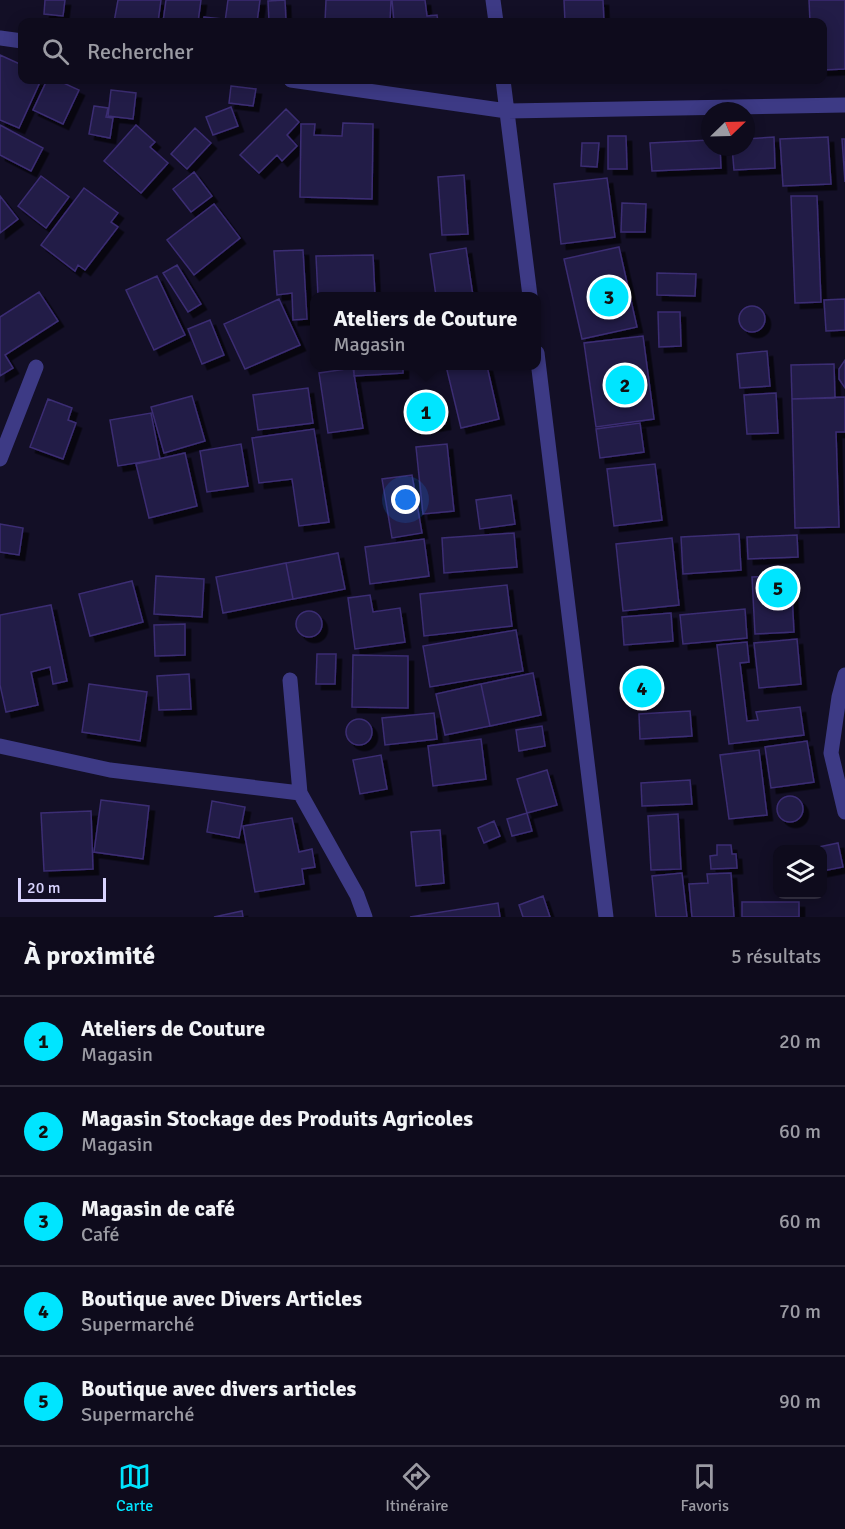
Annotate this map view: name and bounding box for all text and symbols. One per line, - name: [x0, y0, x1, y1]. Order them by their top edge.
- search box: [18, 18, 827, 84]
- icon: search: [39, 35, 72, 68]
- text: Rechercher: [87, 38, 193, 65]
- north arrow: [701, 102, 755, 156]
- pin: 3: [590, 274, 628, 320]
- popup: [310, 292, 541, 370]
- text: Ateliers de Couture: [333, 305, 518, 332]
- text: Magasin: [333, 332, 405, 357]
- pin: 2: [606, 362, 644, 408]
- pin: 1: [406, 390, 446, 434]
- your location: [391, 485, 420, 514]
- pin: 5: [758, 566, 798, 610]
- pin: 4: [622, 666, 662, 710]
- map controls: [773, 845, 827, 899]
- button: layers: [773, 845, 827, 899]
- scale bar: [18, 875, 106, 902]
- text: 20 m: [27, 878, 61, 898]
- text: À proximité: [24, 940, 155, 972]
- text: 5 résultats: [731, 944, 821, 969]
- text: Ateliers de Couture: [81, 1015, 265, 1042]
- text: 1: [38, 1029, 49, 1054]
- text: 20 m: [779, 1029, 821, 1054]
- text: Magasin: [81, 1042, 153, 1067]
- text: Magasin Stockage des Produits Agricoles: [81, 1105, 473, 1132]
- text: 2: [38, 1119, 49, 1144]
- text: 60 m: [779, 1119, 821, 1144]
- text: Magasin: [81, 1132, 153, 1157]
- text: Magasin de café: [81, 1195, 235, 1222]
- text: 3: [38, 1209, 49, 1234]
- text: 60 m: [779, 1209, 821, 1234]
- text: Café: [81, 1222, 120, 1247]
- text: Boutique avec Divers Articles: [81, 1285, 362, 1312]
- text: 4: [38, 1299, 49, 1324]
- text: 70 m: [779, 1299, 821, 1324]
- text: Supermarché: [81, 1312, 194, 1337]
- text: Boutique avec divers articles: [81, 1375, 356, 1402]
- text: 5: [38, 1389, 49, 1414]
- text: 90 m: [779, 1389, 821, 1414]
- text: Supermarché: [81, 1402, 194, 1427]
- tab: Carte: [116, 1460, 153, 1516]
- tab: Itinéraire: [385, 1460, 449, 1516]
- tab: Favoris: [680, 1460, 729, 1516]

